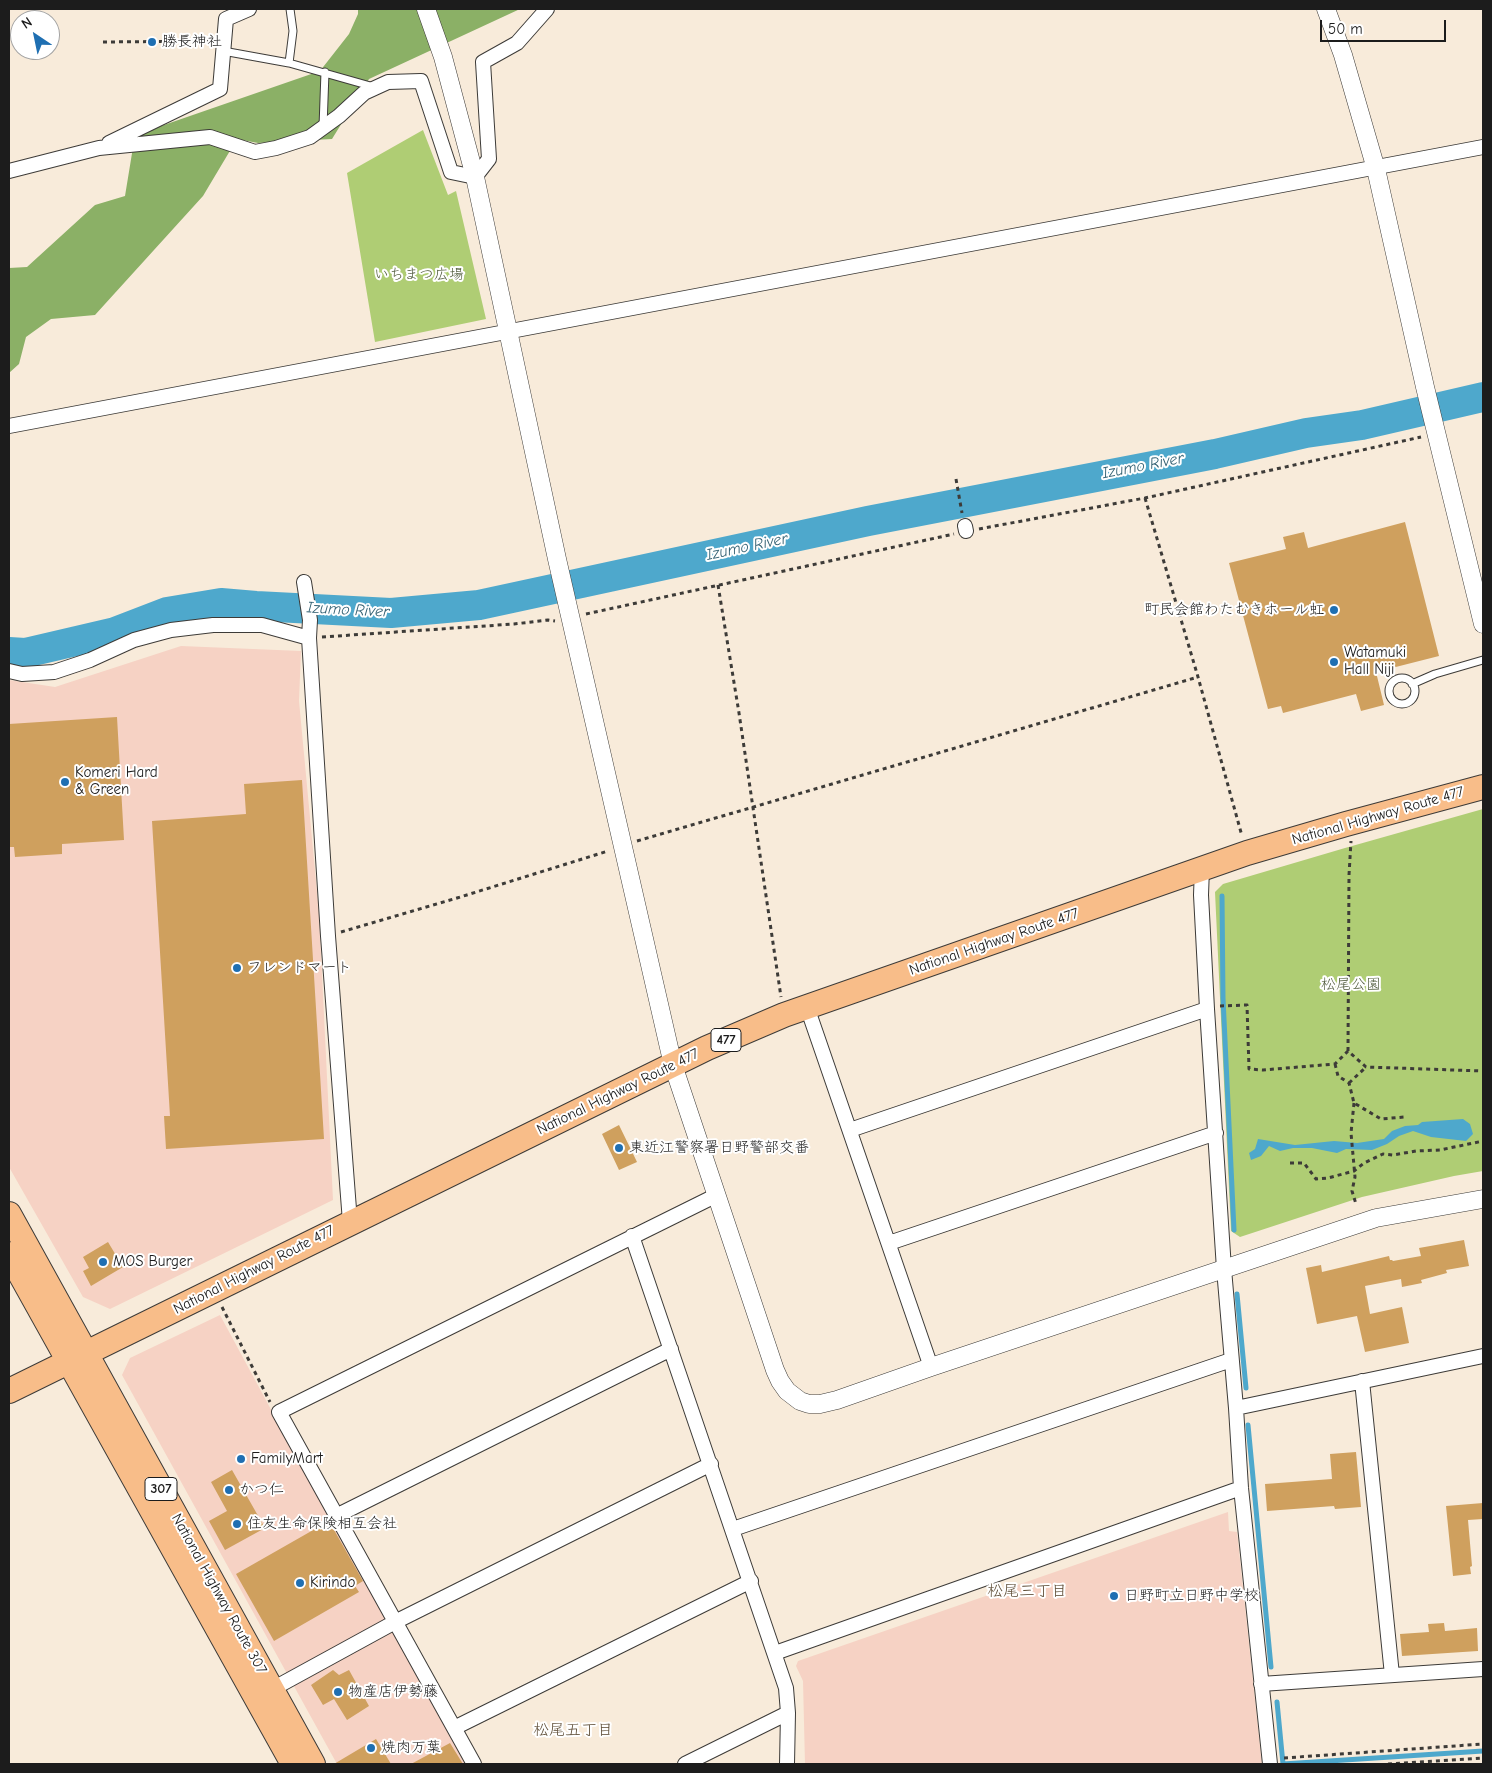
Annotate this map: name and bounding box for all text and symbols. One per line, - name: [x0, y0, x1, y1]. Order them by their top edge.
- north arrow: [10, 10, 60, 60]
- scale bar: [1322, 10, 1448, 42]
- text: N: [18, 13, 35, 33]
- text: 50 m: [1328, 20, 1363, 38]
- place label: 勝長神社: [162, 33, 222, 51]
- marker: 勝長神社: [146, 36, 158, 48]
- park label: いちまつ広場: [374, 266, 464, 284]
- water label: Izumo River: [1101, 449, 1185, 483]
- water label: Izumo River: [705, 529, 789, 565]
- water label: Izumo River: [306, 598, 390, 622]
- place label: 町民会館わたむきホール虹: [1144, 601, 1324, 619]
- marker: 町民会館わたむきホール虹: [1328, 604, 1340, 616]
- place label: Watamuki Hall Niji: [1344, 644, 1406, 679]
- marker: Watamuki Hall Niji: [1328, 656, 1340, 668]
- place label: Komeri Hard & Green: [75, 764, 158, 799]
- marker: Komeri Hard & Green: [59, 776, 71, 788]
- street label: National Highway Route 477: [1290, 783, 1466, 849]
- street label: National Highway Route 477: [907, 904, 1081, 980]
- place label: フレンドマート: [247, 959, 352, 977]
- marker: フレンドマート: [231, 962, 243, 974]
- park label: 松尾公園: [1321, 976, 1381, 994]
- road number: 477: [711, 1028, 741, 1052]
- street label: National Highway Route 477: [534, 1045, 702, 1139]
- place label: 東近江警察署日野警部交番: [629, 1139, 809, 1157]
- marker: 東近江警察署日野警部交番: [613, 1142, 625, 1154]
- street label: National Highway Route 477: [171, 1222, 337, 1318]
- place label: MOS Burger: [113, 1253, 192, 1271]
- marker: MOS Burger: [97, 1256, 109, 1268]
- place label: FamilyMart: [251, 1450, 323, 1468]
- marker: FamilyMart: [235, 1453, 247, 1465]
- road number: 307: [145, 1478, 177, 1500]
- place label: かつ仁: [239, 1481, 284, 1499]
- marker: かつ仁: [223, 1484, 235, 1496]
- street label: National Highway Route 307: [167, 1511, 271, 1677]
- place label: 住友生命保険相互会社: [247, 1515, 397, 1533]
- marker: 住友生命保険相互会社: [231, 1518, 243, 1530]
- place label: Kirindo: [310, 1574, 355, 1592]
- marker: Kirindo: [294, 1577, 306, 1589]
- district label: 松尾三丁目: [987, 1581, 1067, 1601]
- place label: 日野町立日野中学校: [1124, 1587, 1259, 1605]
- marker: 日野町立日野中学校: [1108, 1590, 1120, 1602]
- place label: 物産店伊勢藤: [348, 1683, 438, 1701]
- marker: 物産店伊勢藤: [332, 1686, 344, 1698]
- district label: 松尾五丁目: [533, 1720, 613, 1740]
- place label: 焼肉万葉: [381, 1739, 441, 1757]
- marker: 焼肉万葉: [365, 1742, 377, 1754]

